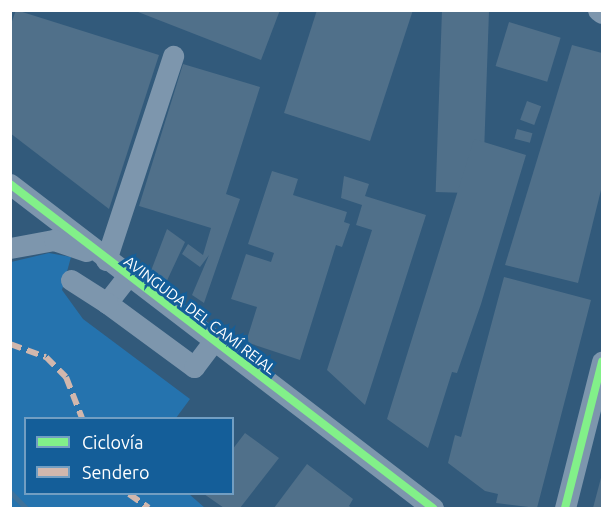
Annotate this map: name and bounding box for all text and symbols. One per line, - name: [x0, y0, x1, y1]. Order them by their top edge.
- street label: AVINGUDA DEL CAMÍ REIAL: [120, 252, 280, 378]
- legend: [24, 417, 234, 495]
- text: Ciclovía: [82, 432, 143, 452]
- text: Sendero: [82, 462, 149, 482]

